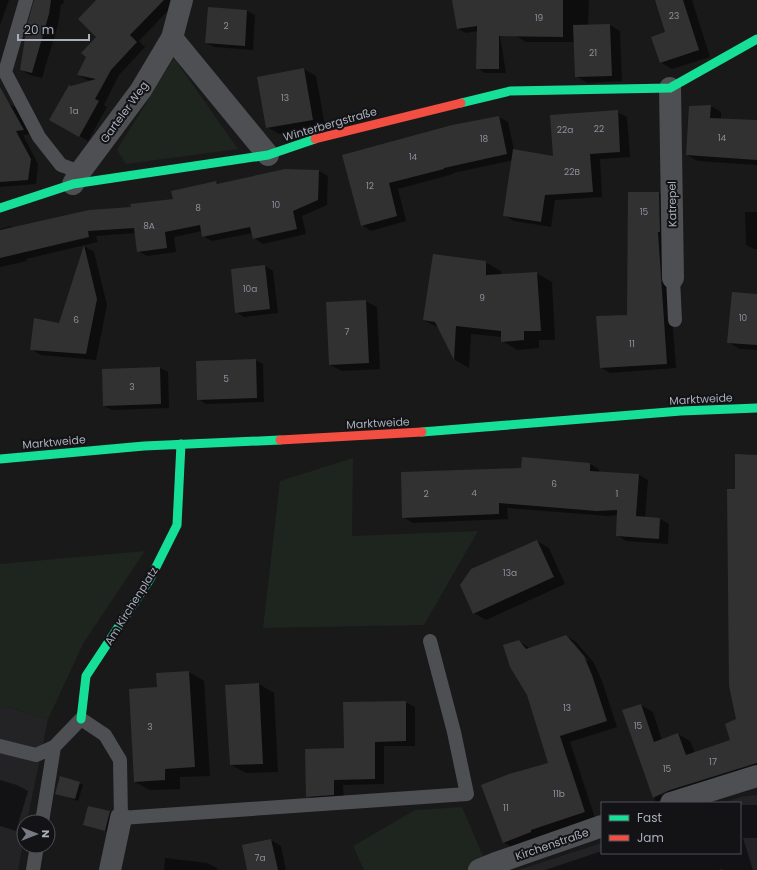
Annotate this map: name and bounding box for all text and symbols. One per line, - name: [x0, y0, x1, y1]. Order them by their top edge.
- house number: 23: [669, 10, 679, 22]
- house number: 19: [535, 12, 544, 24]
- scale bar: [18, 16, 89, 42]
- house number: 2: [223, 20, 229, 32]
- text: 20 m: [24, 21, 54, 38]
- house number: 21: [589, 47, 597, 59]
- street label: Garteler Weg: [96, 78, 152, 146]
- house number: 13: [281, 92, 289, 104]
- street label: Winterbergstraße: [281, 103, 379, 145]
- house number: 1a: [70, 105, 78, 117]
- house number: 22: [594, 123, 604, 135]
- house number: 22a: [557, 124, 573, 136]
- house number: 14: [718, 132, 727, 144]
- house number: 18: [480, 133, 489, 145]
- house number: 14: [409, 151, 418, 163]
- house number: 22B: [564, 166, 580, 178]
- house number: 12: [366, 180, 374, 192]
- street label: Katrepel: [664, 181, 680, 227]
- house number: 10: [272, 199, 281, 211]
- house number: 8: [195, 202, 201, 214]
- house number: 15: [640, 206, 649, 218]
- house number: 8A: [143, 220, 155, 232]
- house number: 10a: [243, 283, 257, 295]
- house number: 9: [479, 292, 485, 304]
- house number: 10: [739, 312, 748, 324]
- house number: 6: [73, 314, 79, 326]
- house number: 7: [345, 326, 350, 338]
- house number: 11: [629, 338, 635, 350]
- house number: 5: [223, 373, 229, 385]
- house number: 3: [129, 381, 135, 393]
- street label: Marktweide: [669, 389, 733, 409]
- street label: Marktweide: [346, 413, 410, 433]
- street label: Marktweide: [22, 431, 86, 453]
- house number: 6: [551, 478, 557, 490]
- house number: 4: [471, 487, 477, 499]
- house number: 2: [423, 488, 429, 500]
- house number: 1: [616, 488, 619, 500]
- street label: Am Kirchenplatz: [101, 564, 161, 648]
- house number: 13a: [503, 567, 517, 579]
- house number: 13: [563, 702, 571, 714]
- house number: 15: [634, 720, 643, 732]
- house number: 3: [147, 721, 153, 733]
- house number: 17: [709, 756, 717, 768]
- house number: 15: [663, 763, 672, 775]
- house number: 11b: [553, 788, 565, 800]
- house number: 11: [503, 802, 509, 814]
- legend: [601, 802, 741, 854]
- text: Fast: [637, 809, 662, 826]
- north arrow: [16, 814, 56, 854]
- street label: Kirchenstraße: [513, 824, 591, 864]
- text: Jam: [637, 829, 664, 846]
- text: N: [38, 830, 54, 838]
- house number: 7a: [255, 852, 266, 864]

